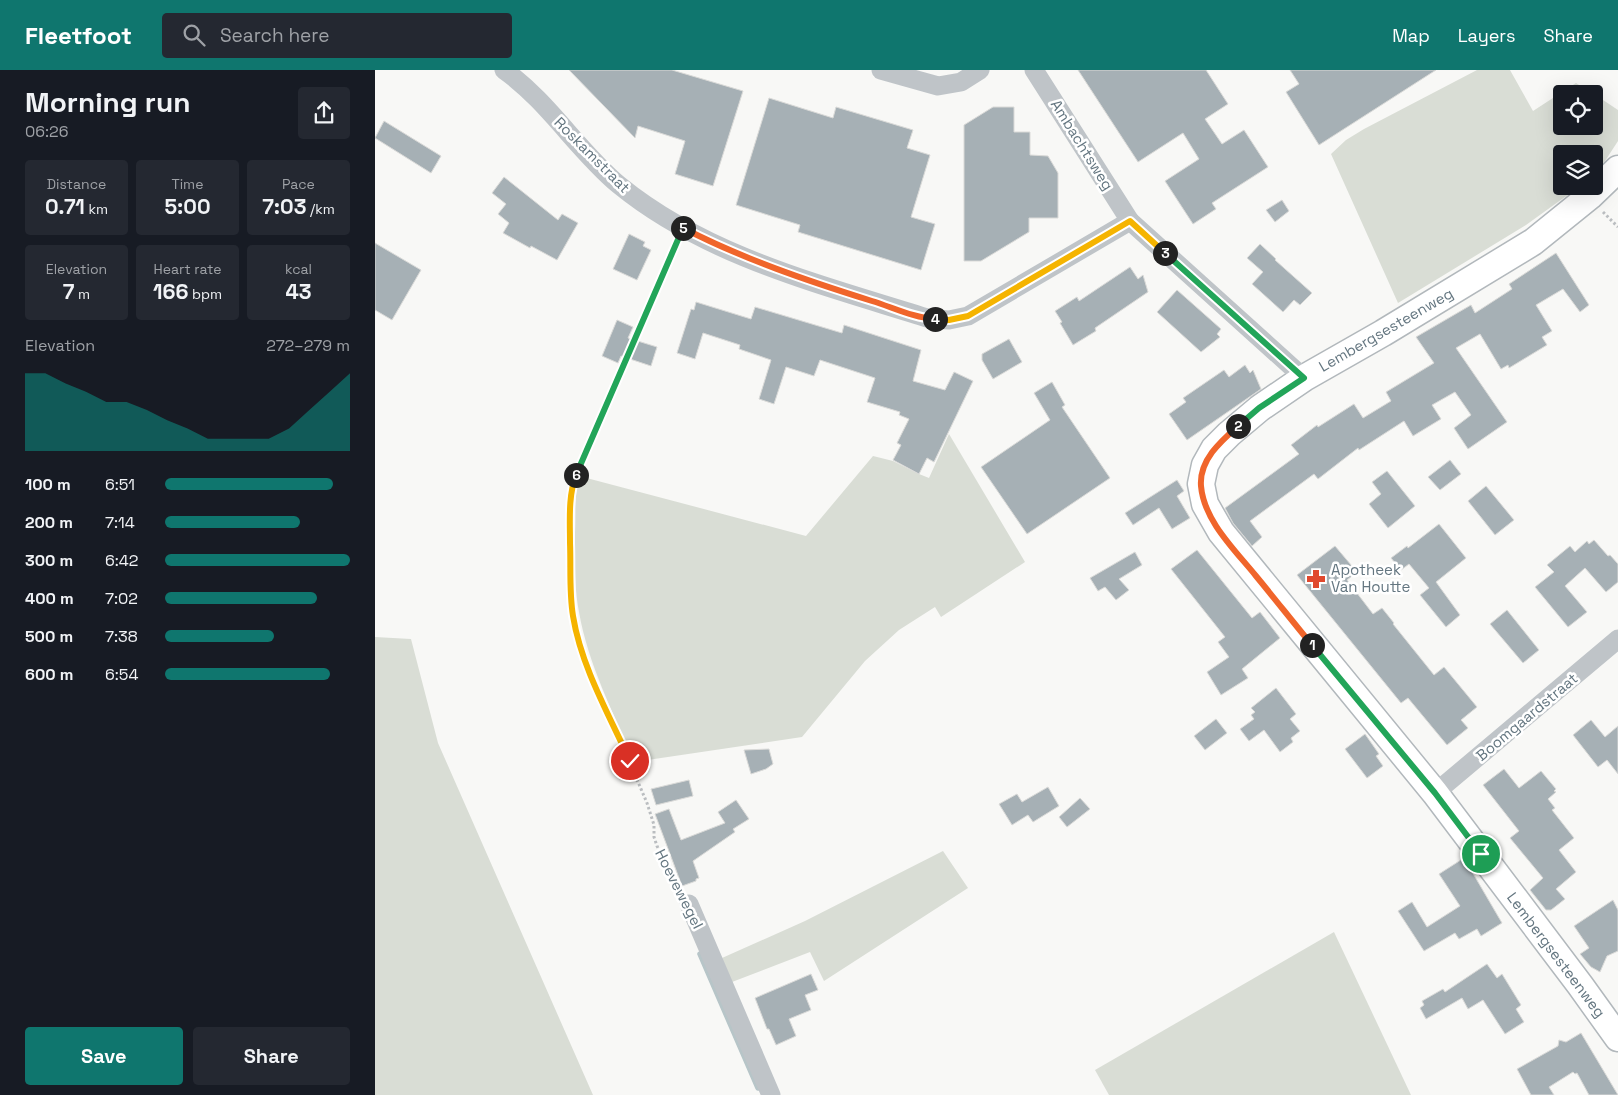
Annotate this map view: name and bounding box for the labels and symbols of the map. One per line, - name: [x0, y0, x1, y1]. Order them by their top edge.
- street label: Ambachtsweg: [1047, 96, 1118, 194]
- street label: Roskamstraat: [550, 113, 634, 197]
- pin: 5: [671, 216, 695, 240]
- pin: 3: [1153, 240, 1177, 266]
- street label: Lembergsesteenweg: [1315, 283, 1456, 376]
- pin: 4: [923, 306, 947, 332]
- pin: 2: [1225, 414, 1251, 438]
- pin: 6: [563, 462, 589, 488]
- place label: Apotheek Van Houtte: [1331, 560, 1410, 596]
- pharmacy icon: Apotheek Van Houtte: [1305, 568, 1327, 590]
- pin: 1: [1299, 632, 1325, 658]
- street label: Boomgaardstraat: [1472, 668, 1581, 765]
- pin: [609, 740, 651, 782]
- pin: [1460, 833, 1502, 875]
- street label: Hoevewegel: [651, 846, 708, 932]
- street label: Lembergsesteenweg: [1503, 888, 1610, 1021]

